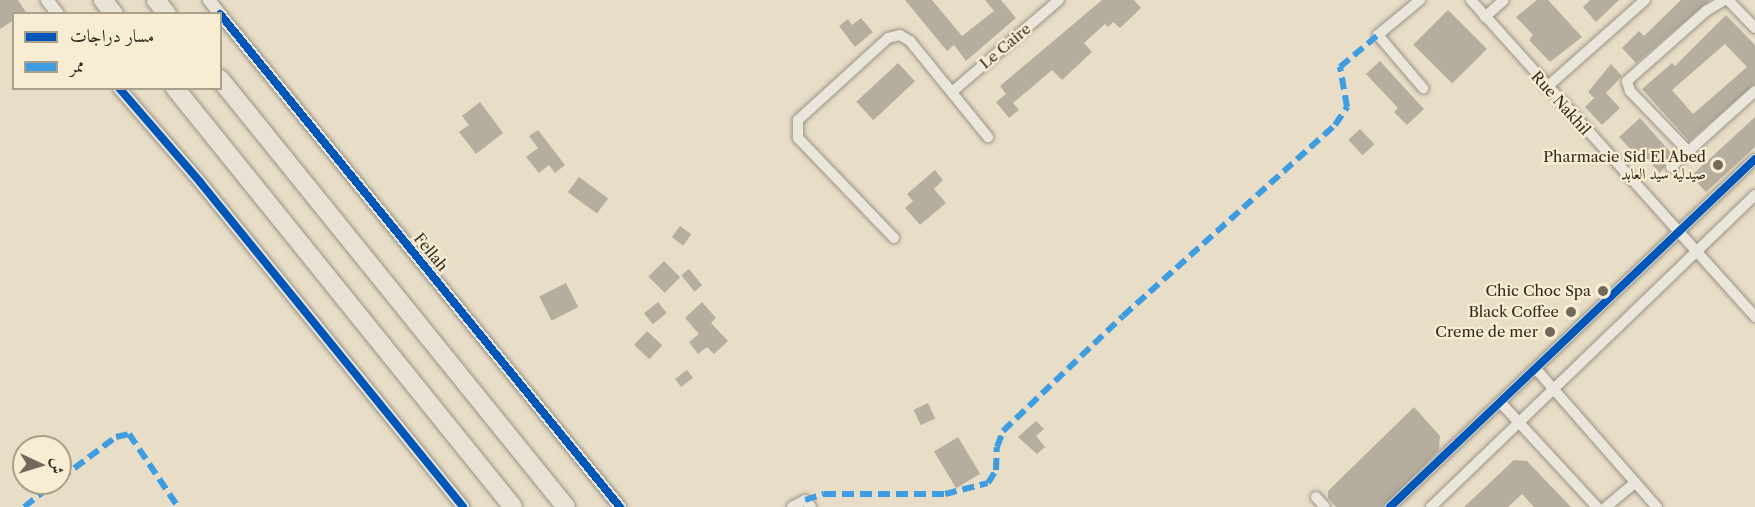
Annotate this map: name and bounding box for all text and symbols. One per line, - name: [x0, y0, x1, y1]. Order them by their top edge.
- legend: [12, 12, 222, 90]
- street label: Le Caire: [976, 20, 1034, 72]
- text: مسار دراجات: [70, 25, 154, 47]
- text: ممر: [70, 55, 84, 77]
- street label: Rue Nakhil: [1528, 67, 1594, 139]
- place label: Pharmacie Sid El Abed صيدلية سيد العابد: [1543, 147, 1706, 182]
- marker: Pharmacie Sid El Abed صيدلية سيد العابد: [1711, 158, 1725, 172]
- street label: Fellah: [410, 229, 452, 275]
- place label: Chic Choc Spa: [1485, 282, 1591, 300]
- marker: Chic Choc Spa: [1596, 284, 1610, 298]
- place label: Black Coffee: [1468, 303, 1559, 321]
- marker: Black Coffee: [1564, 305, 1578, 319]
- place label: Creme de mer: [1435, 323, 1538, 341]
- marker: Creme de mer: [1543, 325, 1557, 339]
- north arrow: [12, 435, 72, 495]
- text: ش: [47, 458, 68, 475]

